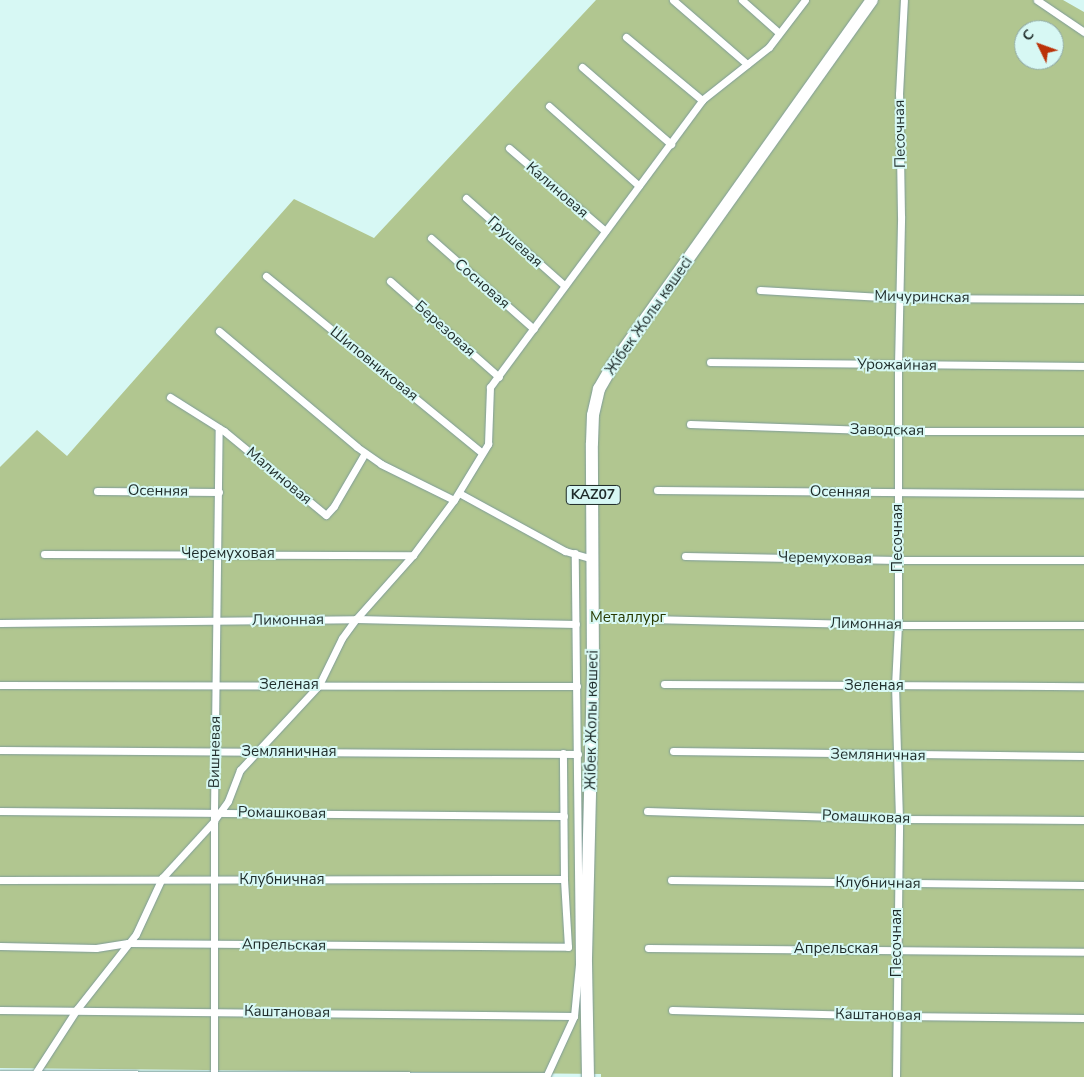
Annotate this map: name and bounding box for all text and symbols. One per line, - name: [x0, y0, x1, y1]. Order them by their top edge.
- north arrow: [1014, 20, 1064, 70]
- text: С: [1018, 25, 1038, 45]
- street label: Песочная: [890, 100, 910, 168]
- street label: Калиновая: [522, 158, 592, 222]
- street label: Грушевая: [484, 213, 546, 271]
- street label: Жібек Жолы көшесі: [602, 254, 696, 378]
- street label: Сосновая: [451, 255, 513, 313]
- street label: Мичуринская: [874, 287, 970, 307]
- street label: Березовая: [411, 297, 479, 361]
- street label: Шиповниковая: [326, 323, 422, 405]
- street label: Урожайная: [857, 355, 937, 375]
- street label: Заводская: [850, 420, 924, 440]
- street label: Малиновая: [243, 443, 315, 509]
- street label: Осенняя: [128, 481, 188, 501]
- street label: Осенняя: [810, 482, 870, 502]
- road number: KAZ07: [566, 484, 620, 506]
- street label: Песочная: [889, 504, 907, 572]
- street label: Черемуховая: [181, 545, 275, 563]
- street label: Черемуховая: [778, 548, 872, 568]
- park label: Металлург: [590, 609, 666, 627]
- street label: Лимонная: [252, 610, 324, 630]
- street label: Лимонная: [830, 614, 902, 634]
- street label: Жібек Жолы көшесі: [582, 650, 602, 790]
- street label: Зеленая: [259, 676, 319, 694]
- street label: Зеленая: [844, 677, 904, 695]
- street label: Вишневая: [205, 716, 225, 788]
- street label: Земляничная: [241, 743, 337, 761]
- street label: Земляничная: [830, 745, 926, 765]
- street label: Ромашковая: [238, 803, 326, 823]
- street label: Ромашковая: [821, 806, 911, 828]
- street label: Клубничная: [239, 871, 325, 889]
- street label: Клубничная: [835, 873, 921, 893]
- street label: Песочная: [888, 909, 906, 977]
- street label: Апрельская: [242, 935, 326, 955]
- street label: Апрельская: [794, 940, 878, 958]
- street label: Каштановая: [244, 1002, 330, 1022]
- street label: Каштановая: [835, 1005, 921, 1025]

